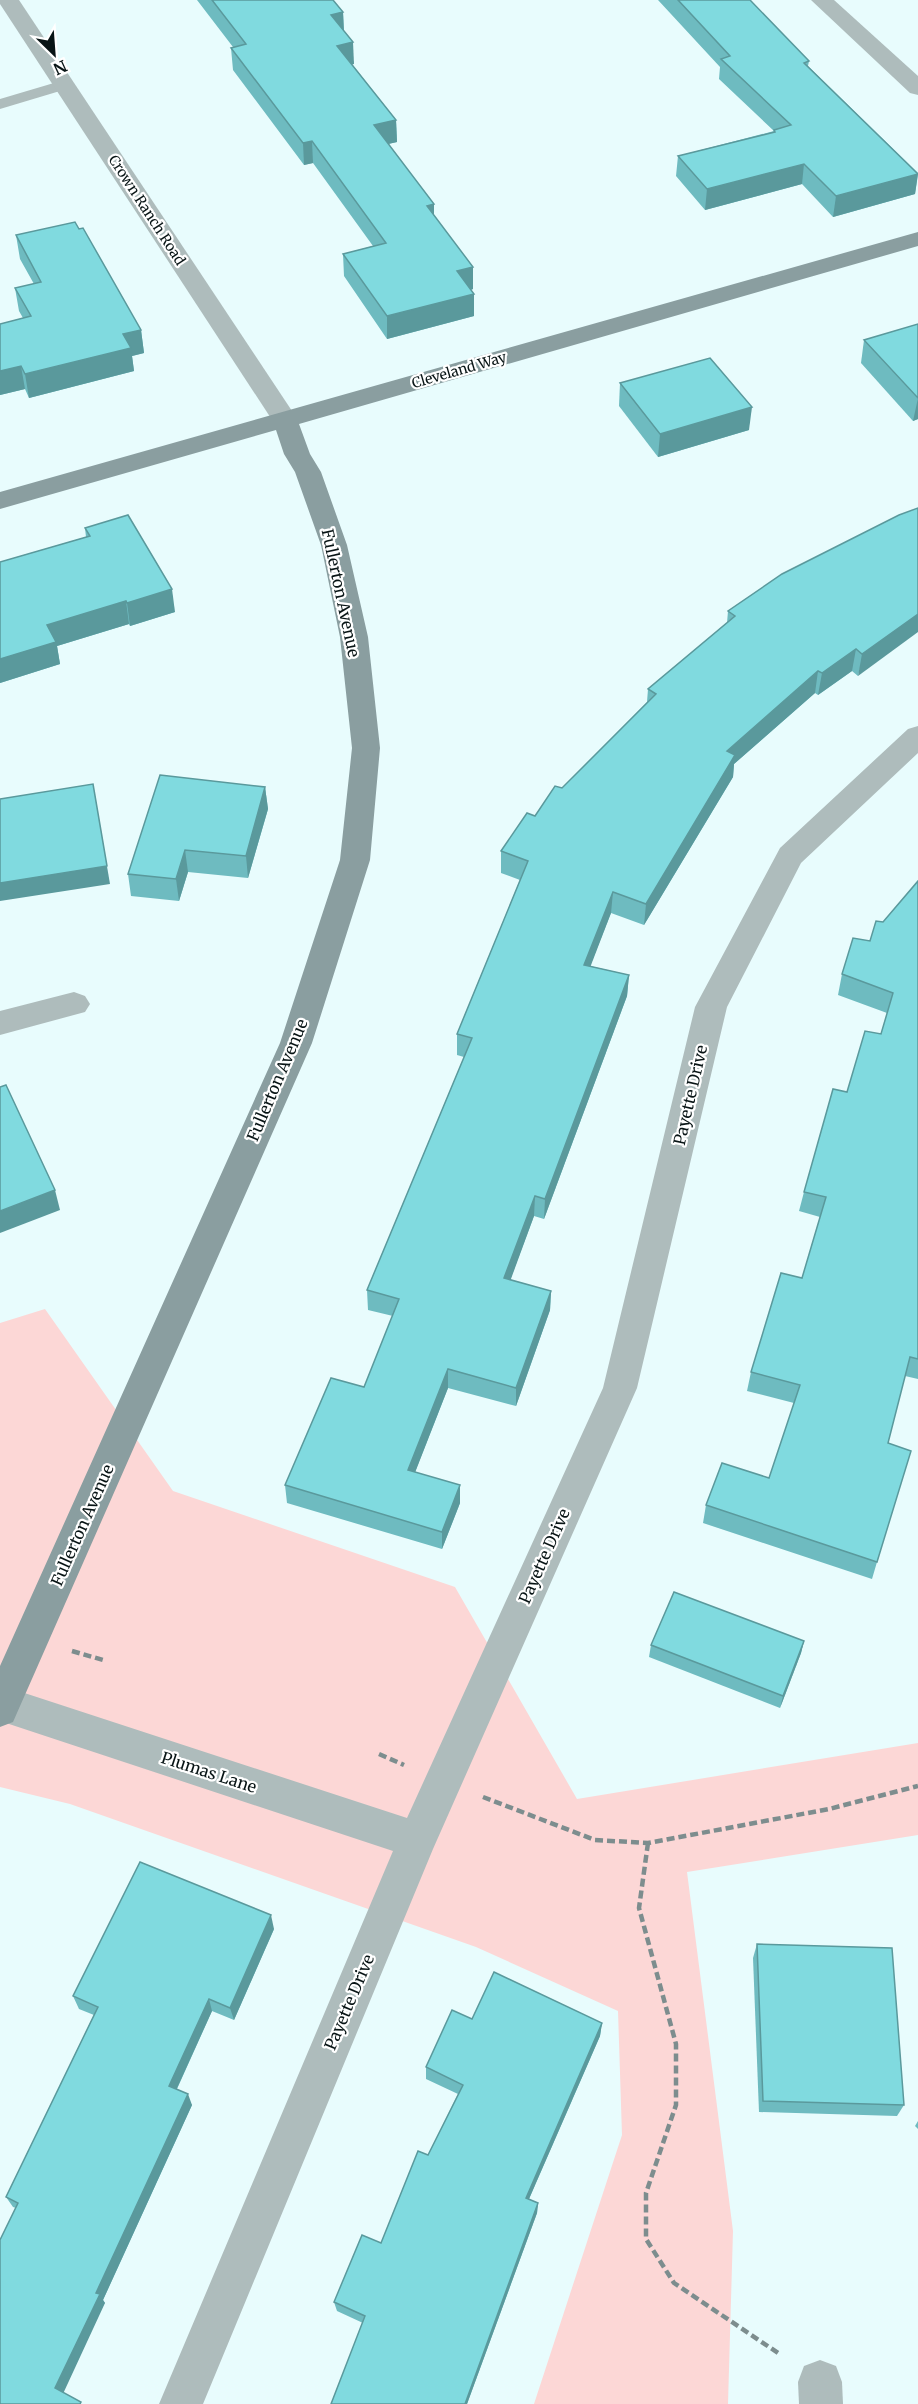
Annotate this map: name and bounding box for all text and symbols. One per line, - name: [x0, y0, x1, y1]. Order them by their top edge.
- north arrow: [24, 24, 84, 84]
- text: N: [50, 56, 70, 79]
- street label: Crown Ranch Road: [105, 152, 190, 269]
- street label: Cleveland Way: [410, 348, 509, 392]
- street label: Fullerton Avenue: [318, 527, 364, 659]
- street label: Fullerton Avenue: [242, 1016, 312, 1144]
- street label: Payette Drive: [669, 1043, 711, 1147]
- street label: Fullerton Avenue: [46, 1461, 118, 1589]
- street label: Payette Drive: [514, 1505, 574, 1607]
- street label: Plumas Lane: [159, 1747, 259, 1797]
- street label: Payette Drive: [320, 1951, 378, 2053]

